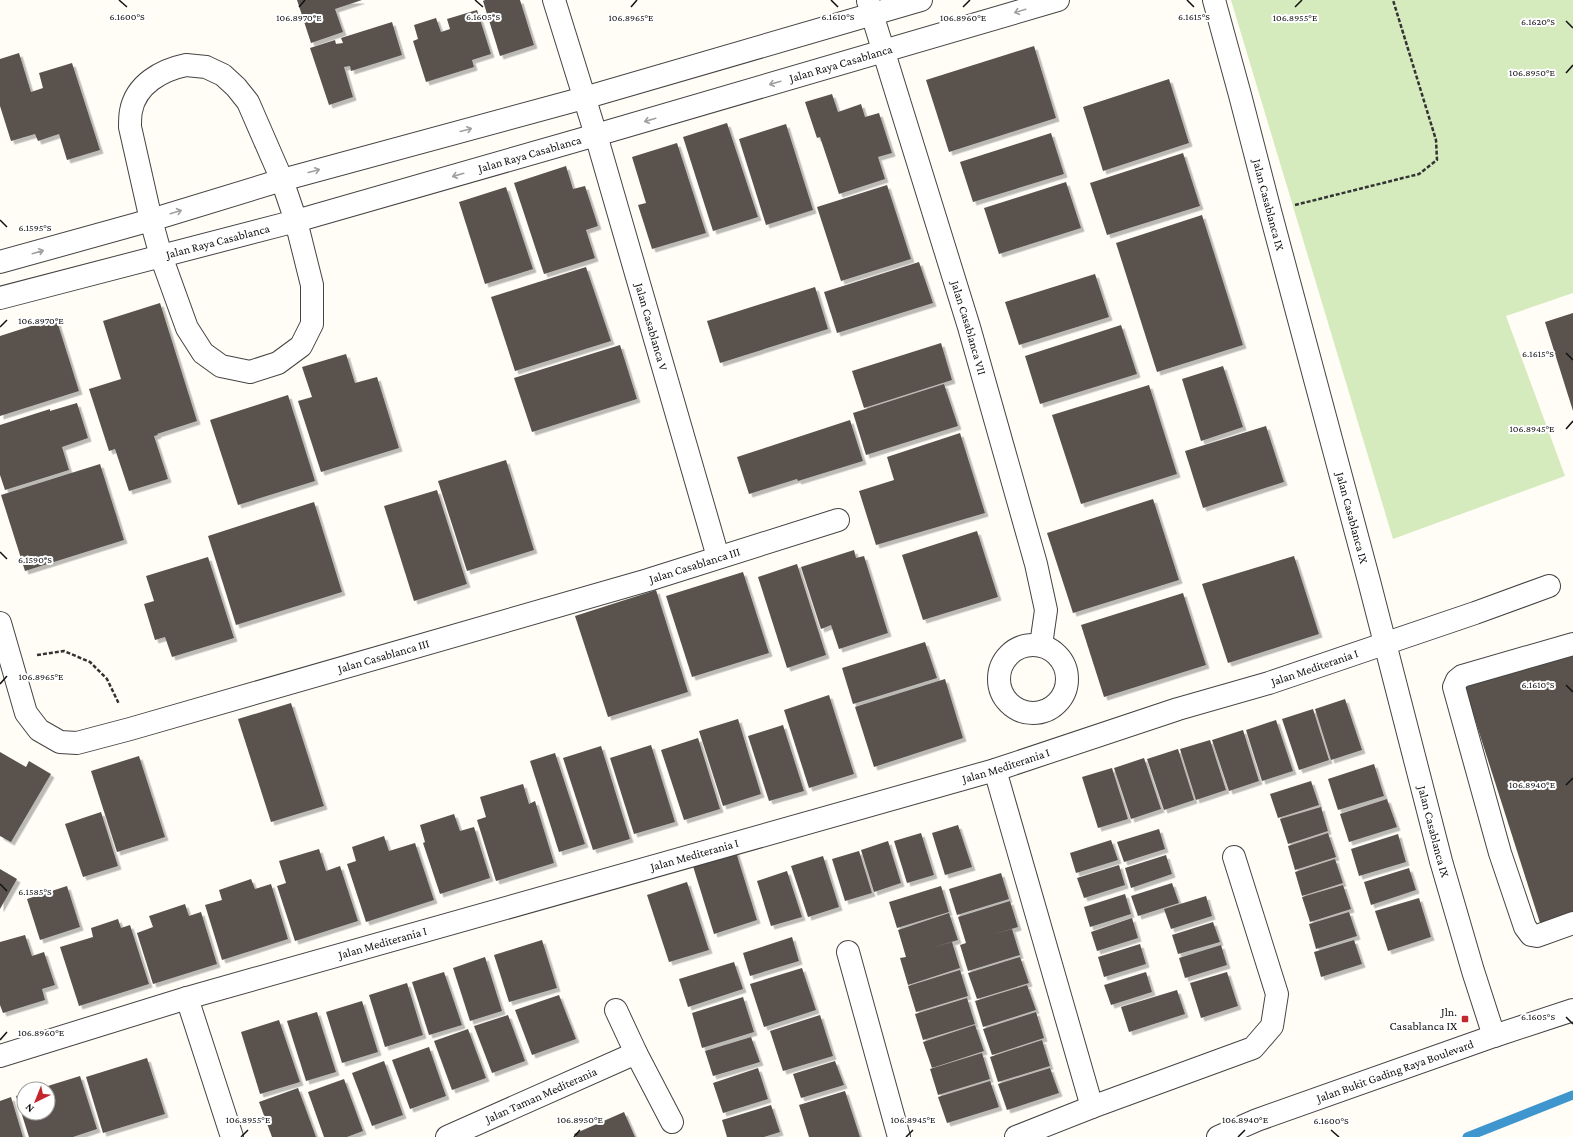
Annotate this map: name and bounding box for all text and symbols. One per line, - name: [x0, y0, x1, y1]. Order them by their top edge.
- one-way arrow: [1014, 8, 1027, 15]
- text: 6.1600°S: [109, 11, 145, 22]
- text: 6.1605°S: [466, 11, 500, 22]
- text: 6.1610°S: [822, 11, 855, 22]
- text: 6.1615°S: [1178, 11, 1210, 22]
- text: 106.8970°E: [276, 12, 322, 23]
- text: 106.8965°E: [608, 12, 654, 23]
- text: 106.8960°E: [940, 12, 987, 23]
- text: 106.8955°E: [1273, 12, 1318, 23]
- text: 6.1620°S: [1521, 16, 1555, 27]
- street label: Jalan Raya Casablanca: [787, 42, 894, 85]
- text: 106.8950°E: [1509, 67, 1555, 78]
- one-way arrow: [768, 80, 781, 87]
- one-way arrow: [644, 117, 657, 124]
- one-way arrow: [460, 125, 473, 133]
- street label: Jalan Raya Casablanca: [476, 132, 583, 176]
- street label: Jalan Casablanca IX: [1250, 157, 1287, 252]
- one-way arrow: [307, 167, 320, 174]
- one-way arrow: [451, 172, 464, 179]
- one-way arrow: [169, 208, 182, 215]
- street label: Jalan Raya Casablanca: [163, 221, 272, 262]
- text: 6.1595°S: [19, 222, 52, 233]
- one-way arrow: [31, 248, 44, 255]
- street label: Jalan Casablanca VII: [948, 278, 989, 377]
- street label: Jalan Casablanca V: [632, 280, 671, 372]
- text: 106.8970°E: [18, 315, 64, 326]
- text: 6.1615°S: [1522, 348, 1554, 359]
- text: 106.8945°E: [1509, 423, 1555, 434]
- street label: Jalan Casablanca IX: [1333, 470, 1371, 565]
- street label: Jalan Casablanca III: [647, 544, 742, 586]
- text: 6.1590°S: [18, 554, 52, 565]
- street label: Jalan Casablanca III: [335, 636, 431, 676]
- street label: Jalan Mediterania I: [1268, 646, 1360, 689]
- text: 106.8965°E: [18, 671, 64, 682]
- text: 6.1610°S: [1522, 679, 1555, 690]
- street label: Jalan Mediterania I: [960, 745, 1052, 786]
- text: 106.8940°E: [1509, 779, 1556, 790]
- street label: Jalan Casablanca IX: [1415, 783, 1452, 879]
- street label: Jalan Mediterania I: [648, 836, 740, 874]
- text: 6.1585°S: [18, 886, 52, 897]
- street label: Jalan Mediterania I: [336, 924, 429, 962]
- place label: Jln. Casablanca IX: [1390, 1005, 1457, 1033]
- text: 6.1605°S: [1521, 1011, 1555, 1022]
- marker: Jln. Casablanca IX: [1460, 1014, 1470, 1024]
- text: 106.8960°E: [18, 1027, 65, 1038]
- street label: Jalan Bukit Gading Raya Boulevard: [1314, 1037, 1476, 1106]
- street label: Jalan Taman Mediterania: [482, 1064, 600, 1127]
- north arrow: [16, 1081, 56, 1121]
- text: N: [22, 1101, 36, 1115]
- text: 106.8955°E: [226, 1114, 271, 1125]
- text: 106.8950°E: [557, 1114, 603, 1125]
- text: 106.8945°E: [890, 1114, 936, 1125]
- text: 106.8940°E: [1222, 1114, 1269, 1125]
- text: 6.1600°S: [1313, 1115, 1349, 1126]

